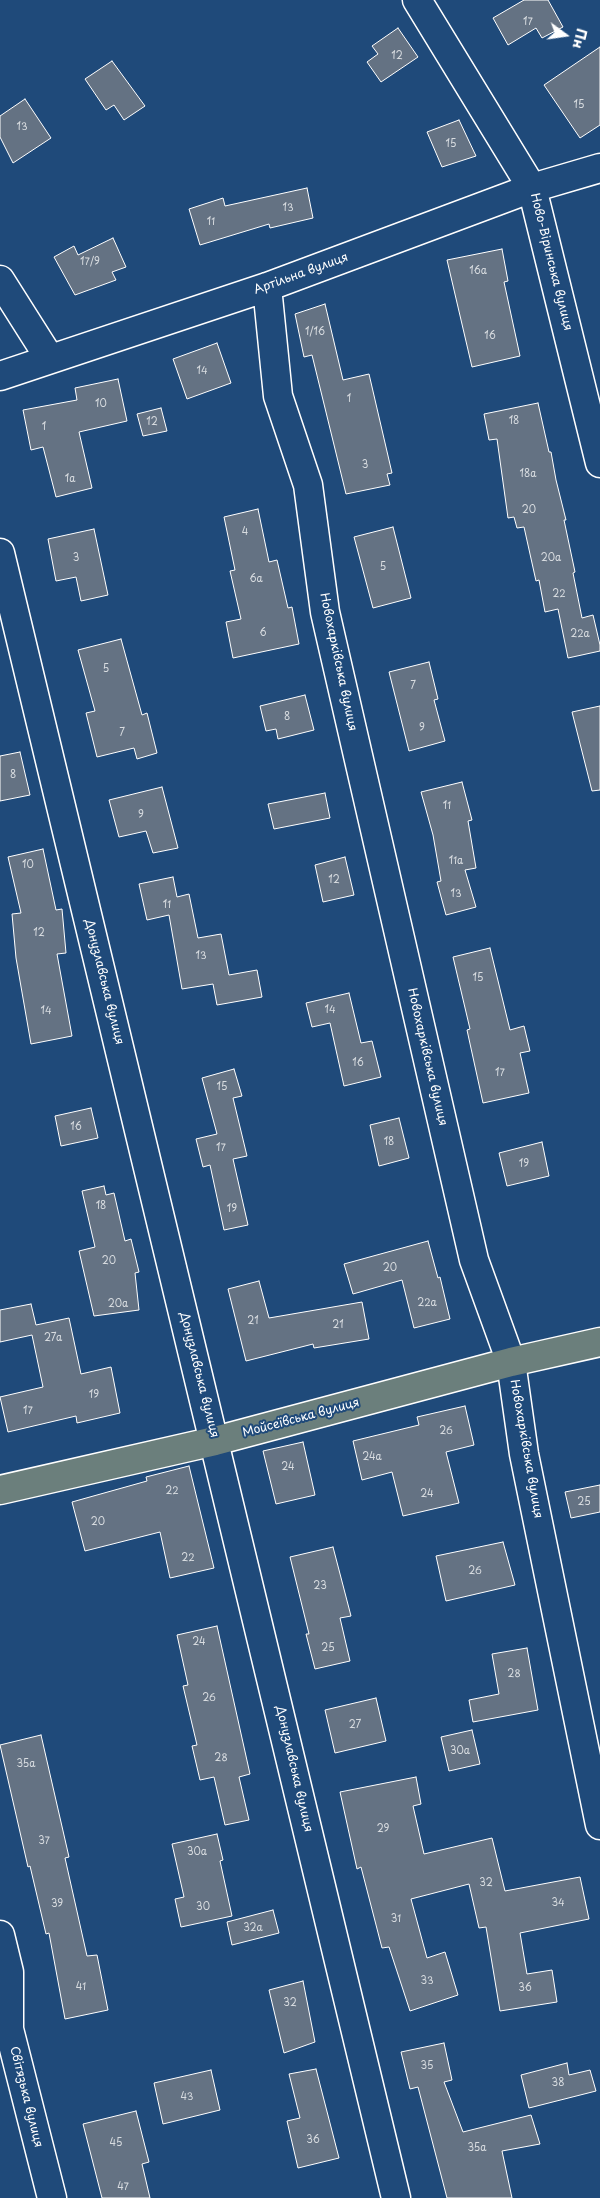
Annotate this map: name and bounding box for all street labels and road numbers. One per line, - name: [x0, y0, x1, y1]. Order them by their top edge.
- street label: Ново-Віринська вулиця: [527, 192, 575, 332]
- street label: Артільна вулиця: [252, 250, 350, 298]
- street label: Новохарківська вулиця: [316, 592, 360, 732]
- street label: Донузлавська вулиця: [81, 918, 127, 1046]
- street label: Новохарківська вулиця: [404, 987, 450, 1127]
- street label: Донузлавська вулиця: [176, 1311, 222, 1439]
- street label: Новохарківська вулиця: [507, 1378, 545, 1520]
- street label: Мойсеївська вулиця: [241, 1395, 361, 1441]
- street label: Донузлавська вулиця: [272, 1704, 316, 1834]
- street label: Світязька вулиця: [6, 2045, 46, 2149]

